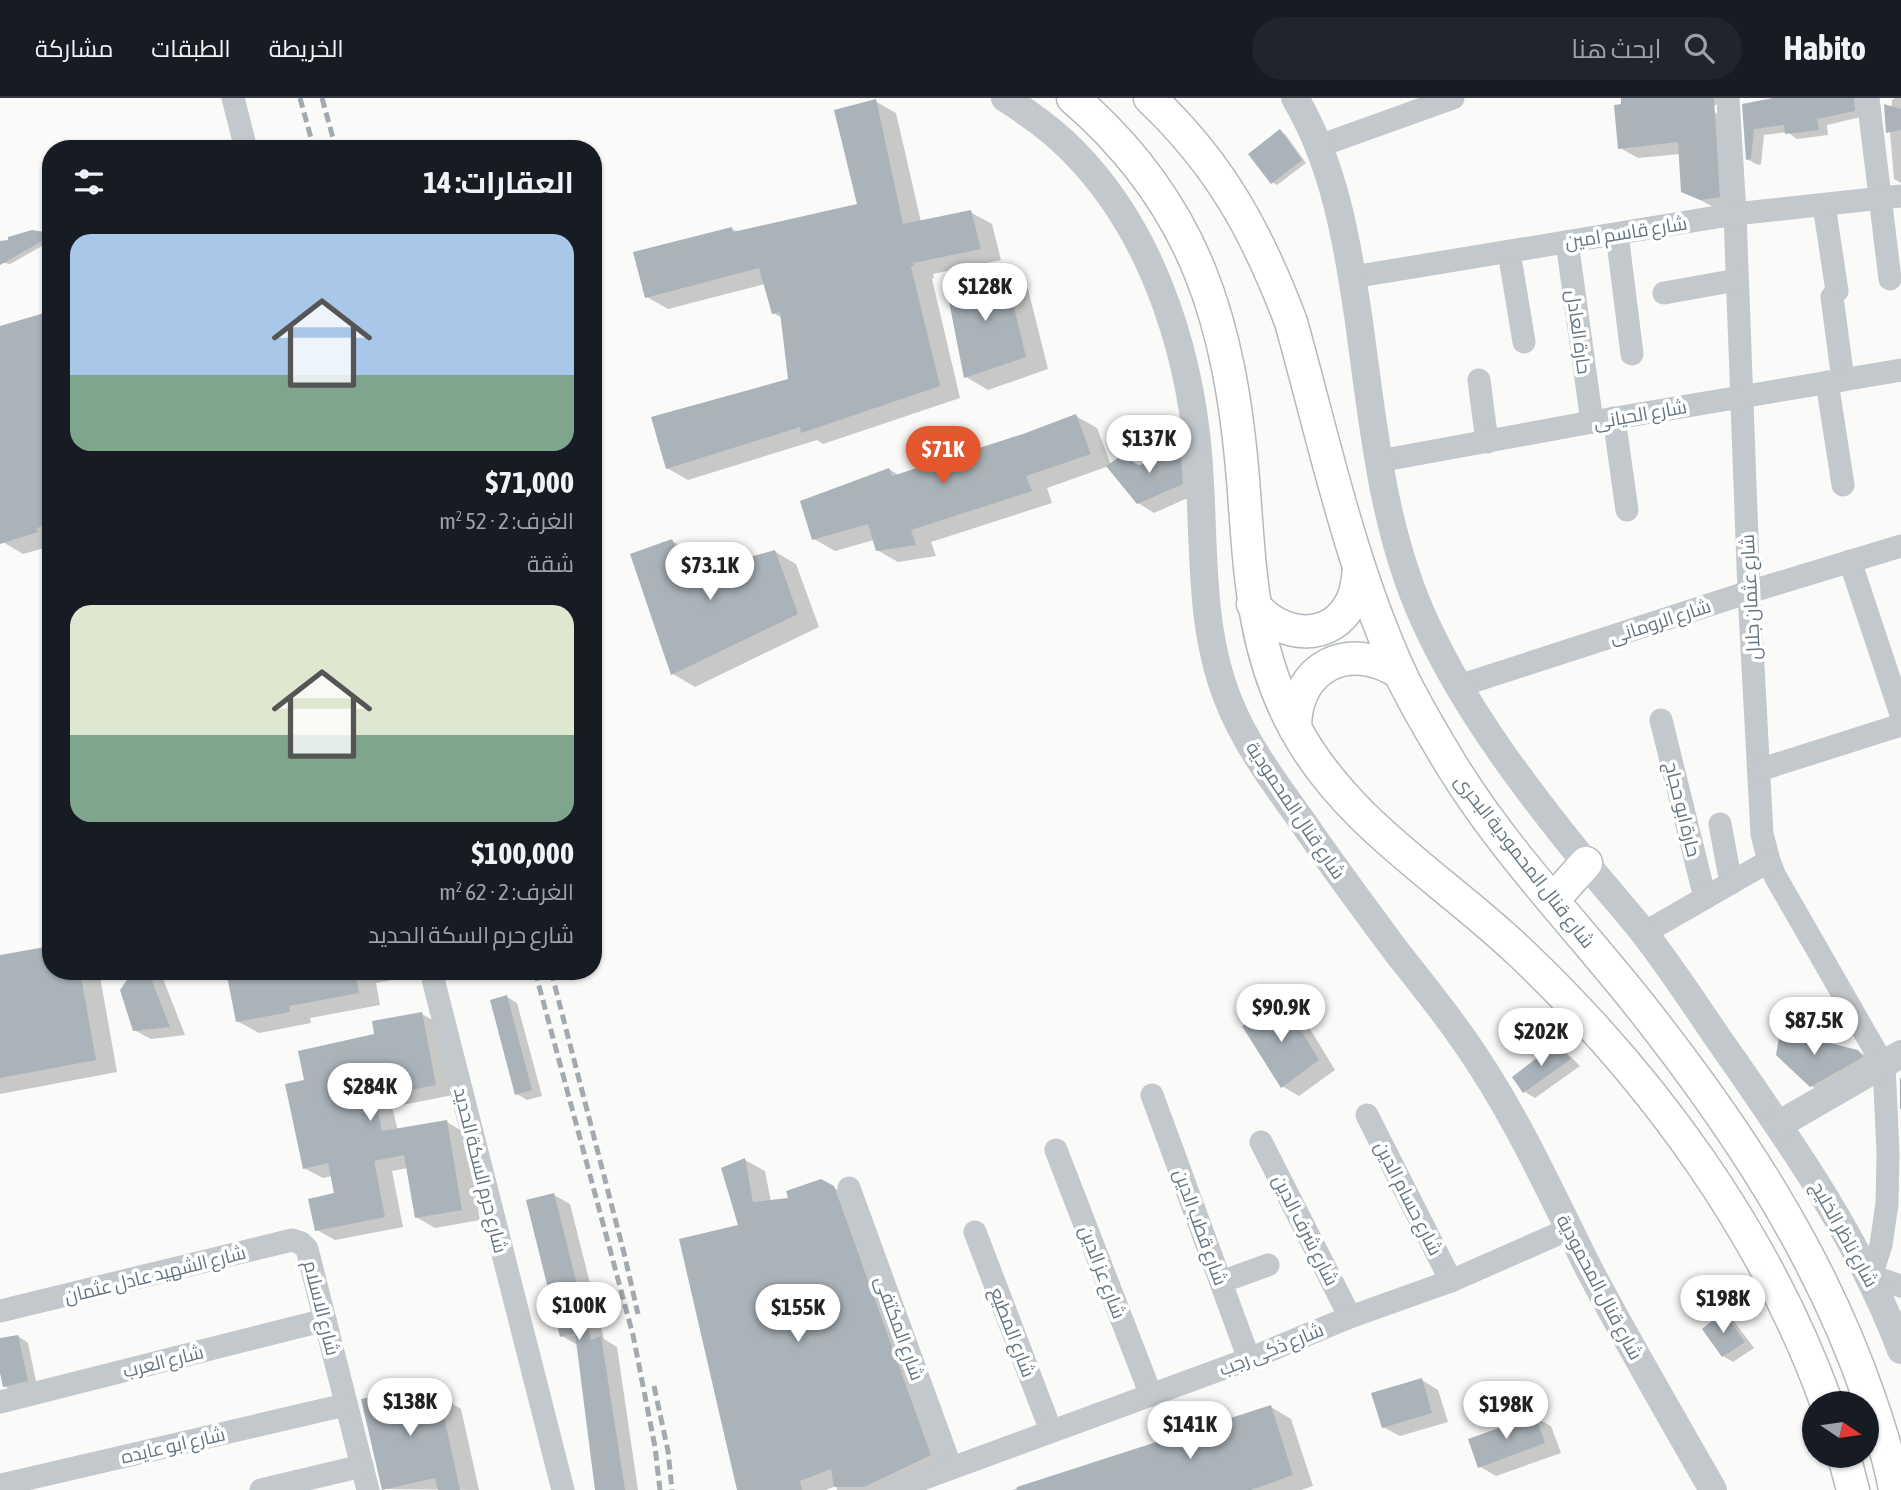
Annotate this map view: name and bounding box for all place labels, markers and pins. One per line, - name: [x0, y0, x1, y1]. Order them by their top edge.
- pin: $128K: [936, 264, 1034, 323]
- pin: $137K: [1100, 416, 1198, 475]
- pin: $71K: [902, 426, 984, 486]
- pin: $73.1K: [653, 542, 767, 602]
- pin: $90.9K: [1224, 984, 1338, 1044]
- pin: $87.5K: [1757, 998, 1871, 1057]
- pin: $202K: [1492, 1009, 1590, 1068]
- pin: $284K: [321, 1063, 419, 1123]
- pin: $198K: [1674, 1276, 1772, 1335]
- pin: $100K: [530, 1282, 628, 1342]
- pin: $155K: [749, 1284, 847, 1344]
- pin: $138K: [361, 1378, 459, 1438]
- pin: $198K: [1457, 1382, 1555, 1441]
- pin: $141K: [1141, 1402, 1239, 1461]

